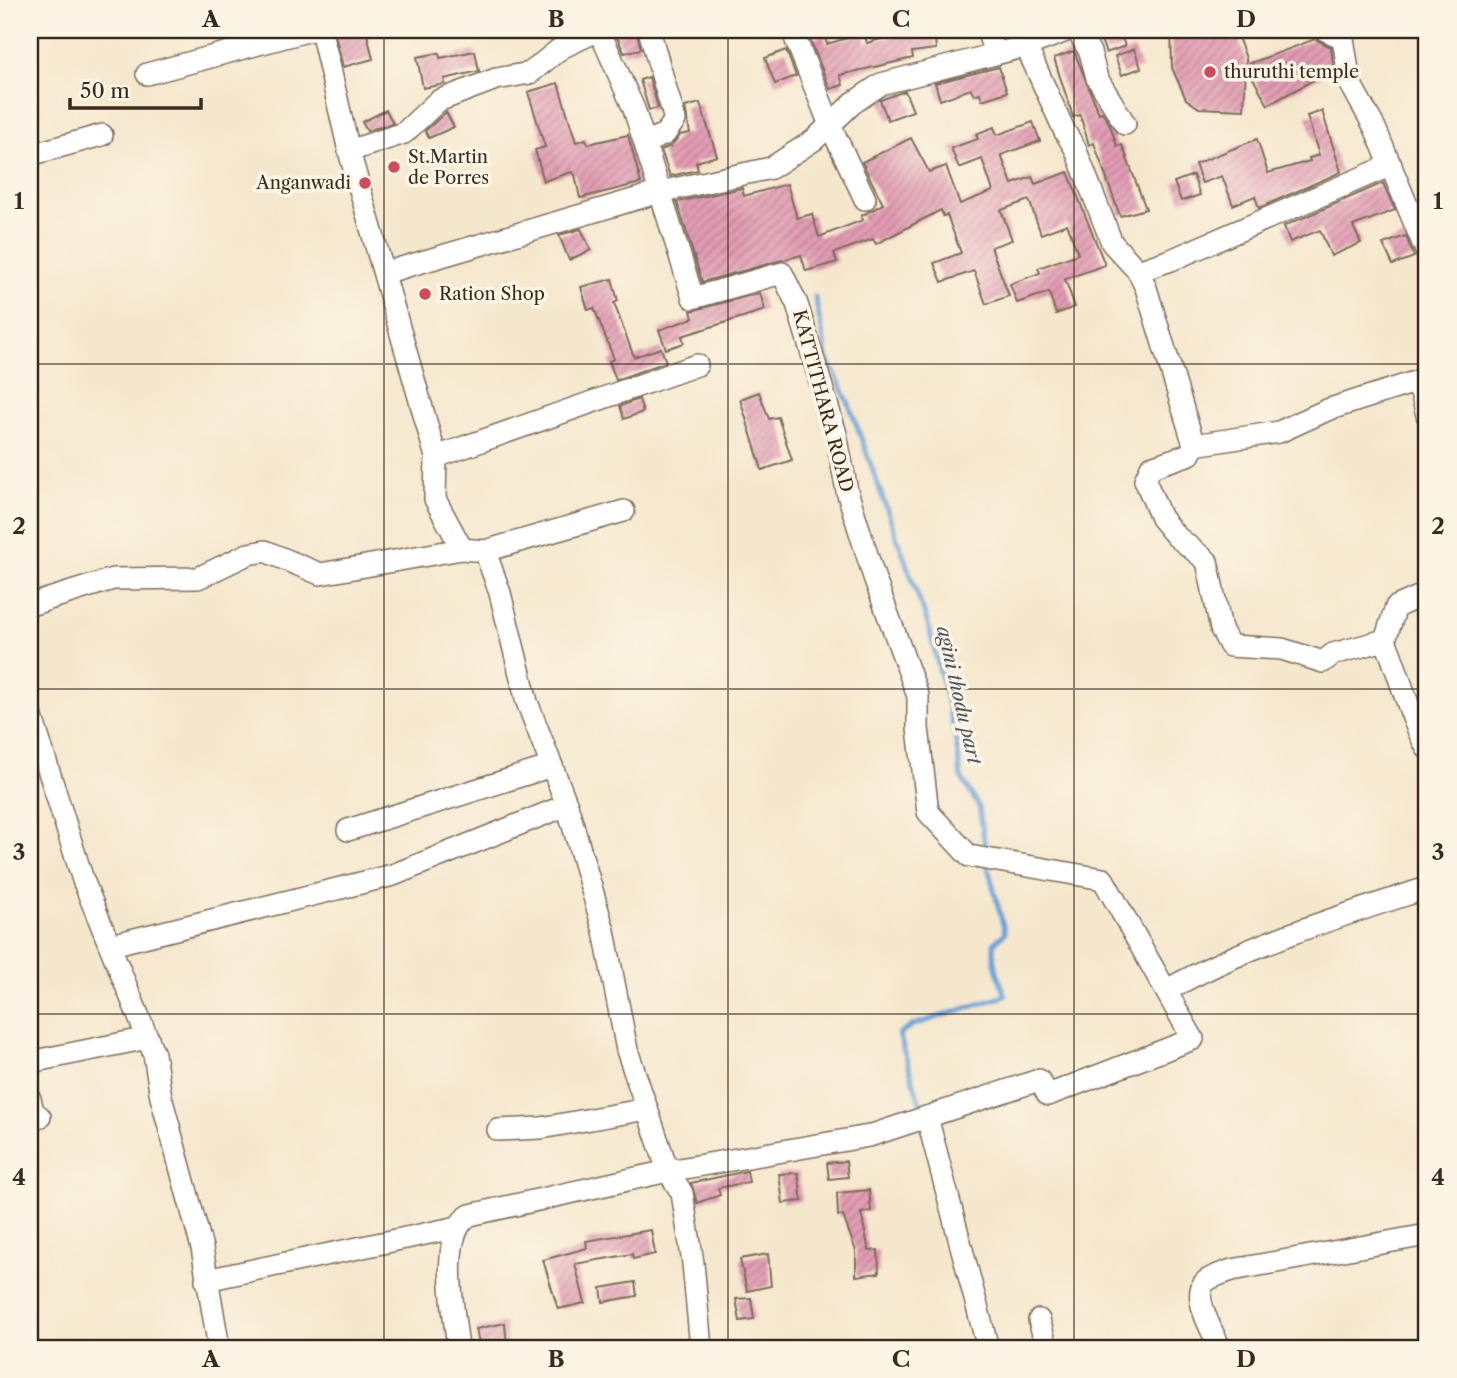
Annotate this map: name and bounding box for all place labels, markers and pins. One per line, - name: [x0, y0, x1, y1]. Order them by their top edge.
- place label: thuruthi temple: [1224, 61, 1359, 83]
- marker: thuruthi temple: [1202, 64, 1218, 80]
- place label: St.Martin de Porres: [408, 146, 489, 189]
- marker: St.Martin de Porres: [386, 159, 402, 175]
- place label: Anganwadi: [255, 172, 352, 194]
- marker: Anganwadi: [357, 175, 373, 191]
- place label: Ration Shop: [439, 283, 545, 305]
- marker: Ration Shop: [417, 286, 433, 302]

